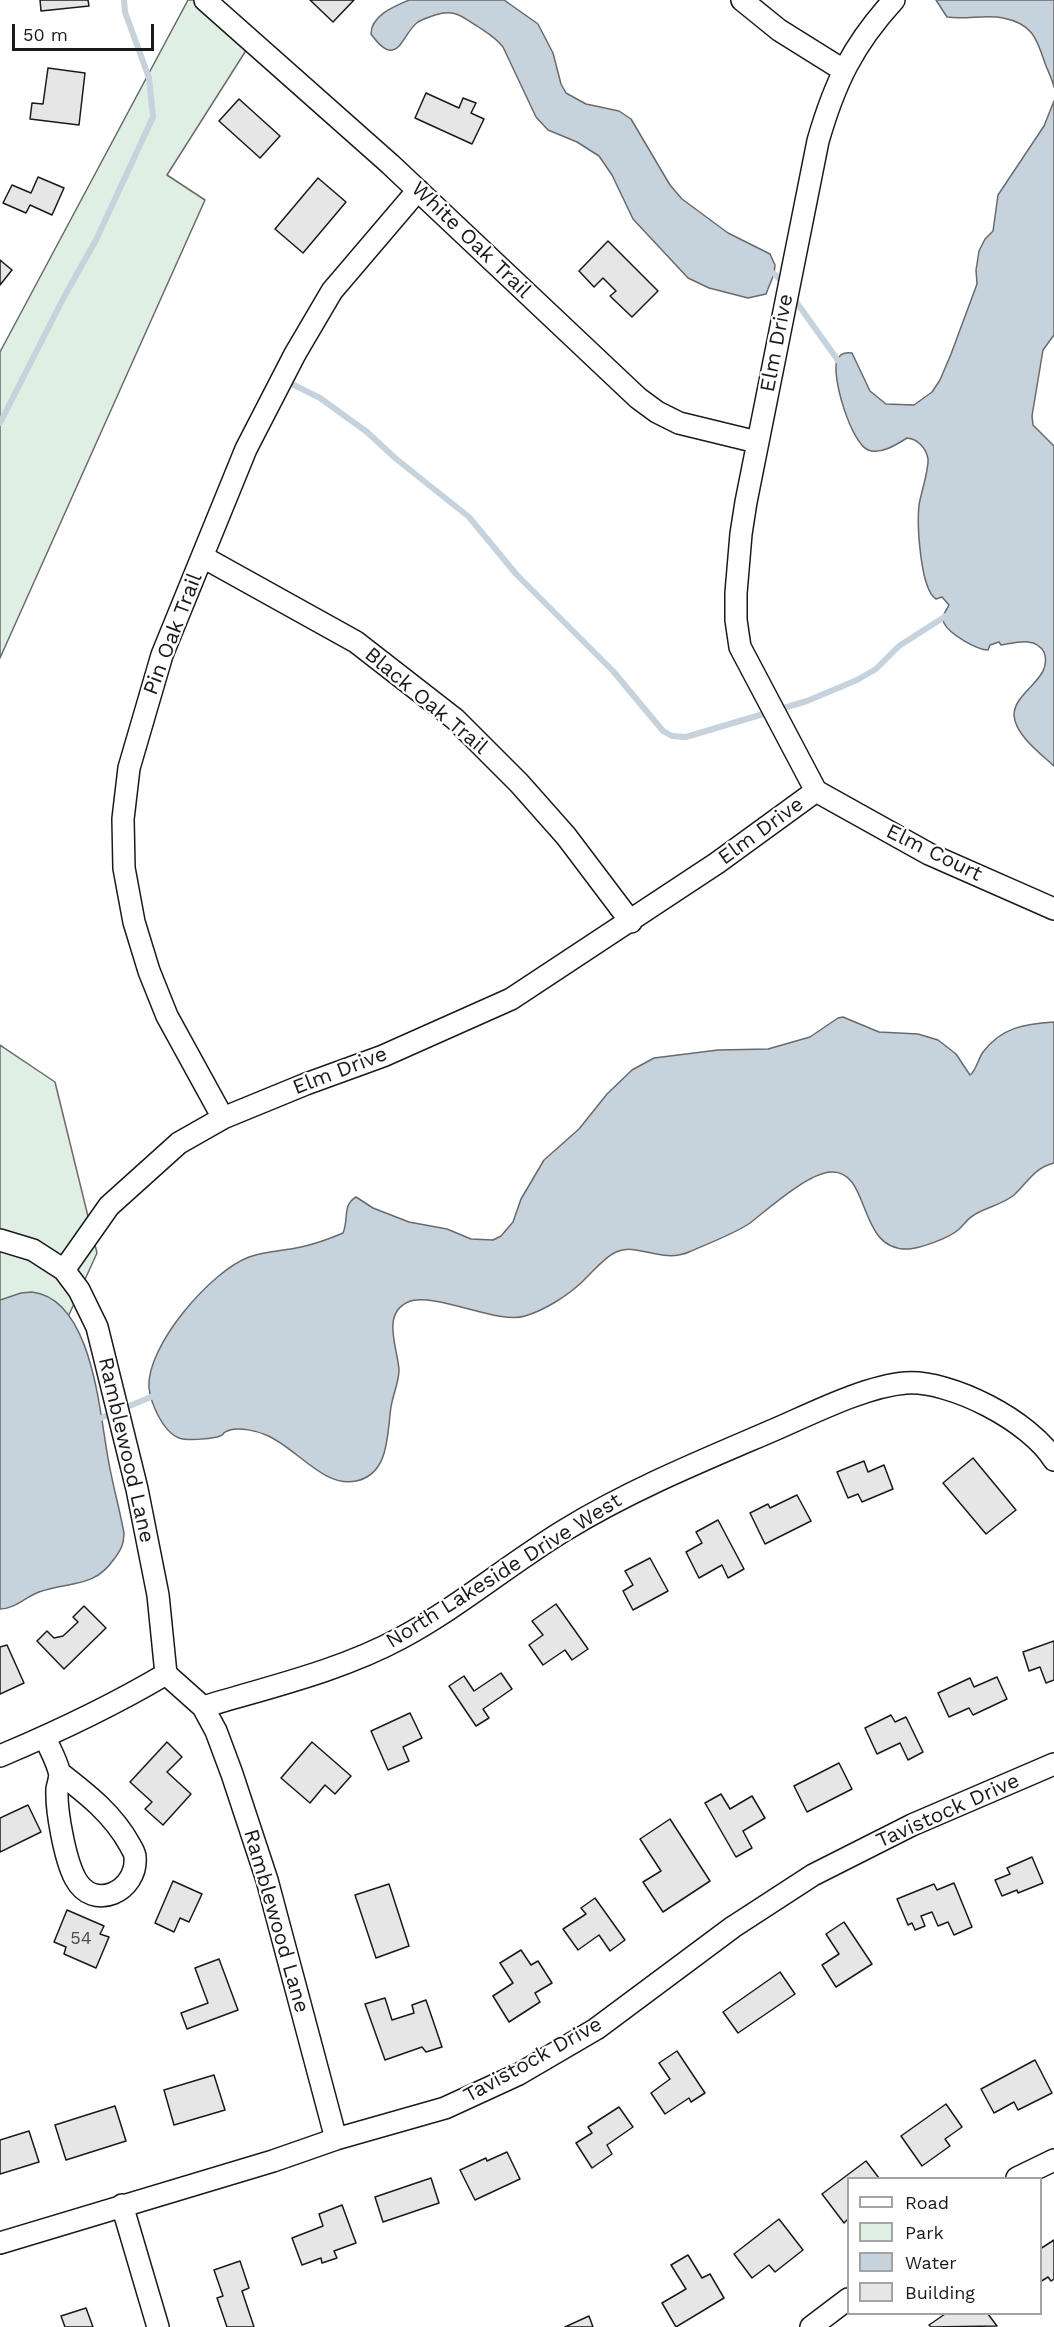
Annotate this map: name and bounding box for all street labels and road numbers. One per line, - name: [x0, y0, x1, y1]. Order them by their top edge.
- street label: White Oak Trail: [406, 176, 536, 304]
- street label: Elm Drive: [755, 292, 799, 394]
- street label: Pin Oak Trail: [138, 569, 208, 699]
- street label: Black Oak Trail: [359, 642, 493, 760]
- street label: Elm Drive: [713, 792, 809, 870]
- street label: Elm Court: [882, 819, 986, 887]
- street label: Elm Drive: [289, 1041, 391, 1101]
- street label: Ramblewood Lane: [92, 1355, 160, 1545]
- street label: North Lakeside Drive West: [382, 1488, 626, 1654]
- street label: Tavistock Drive: [872, 1768, 1024, 1854]
- street label: Ramblewood Lane: [238, 1826, 314, 2016]
- street label: Tavistock Drive: [459, 2012, 607, 2108]

